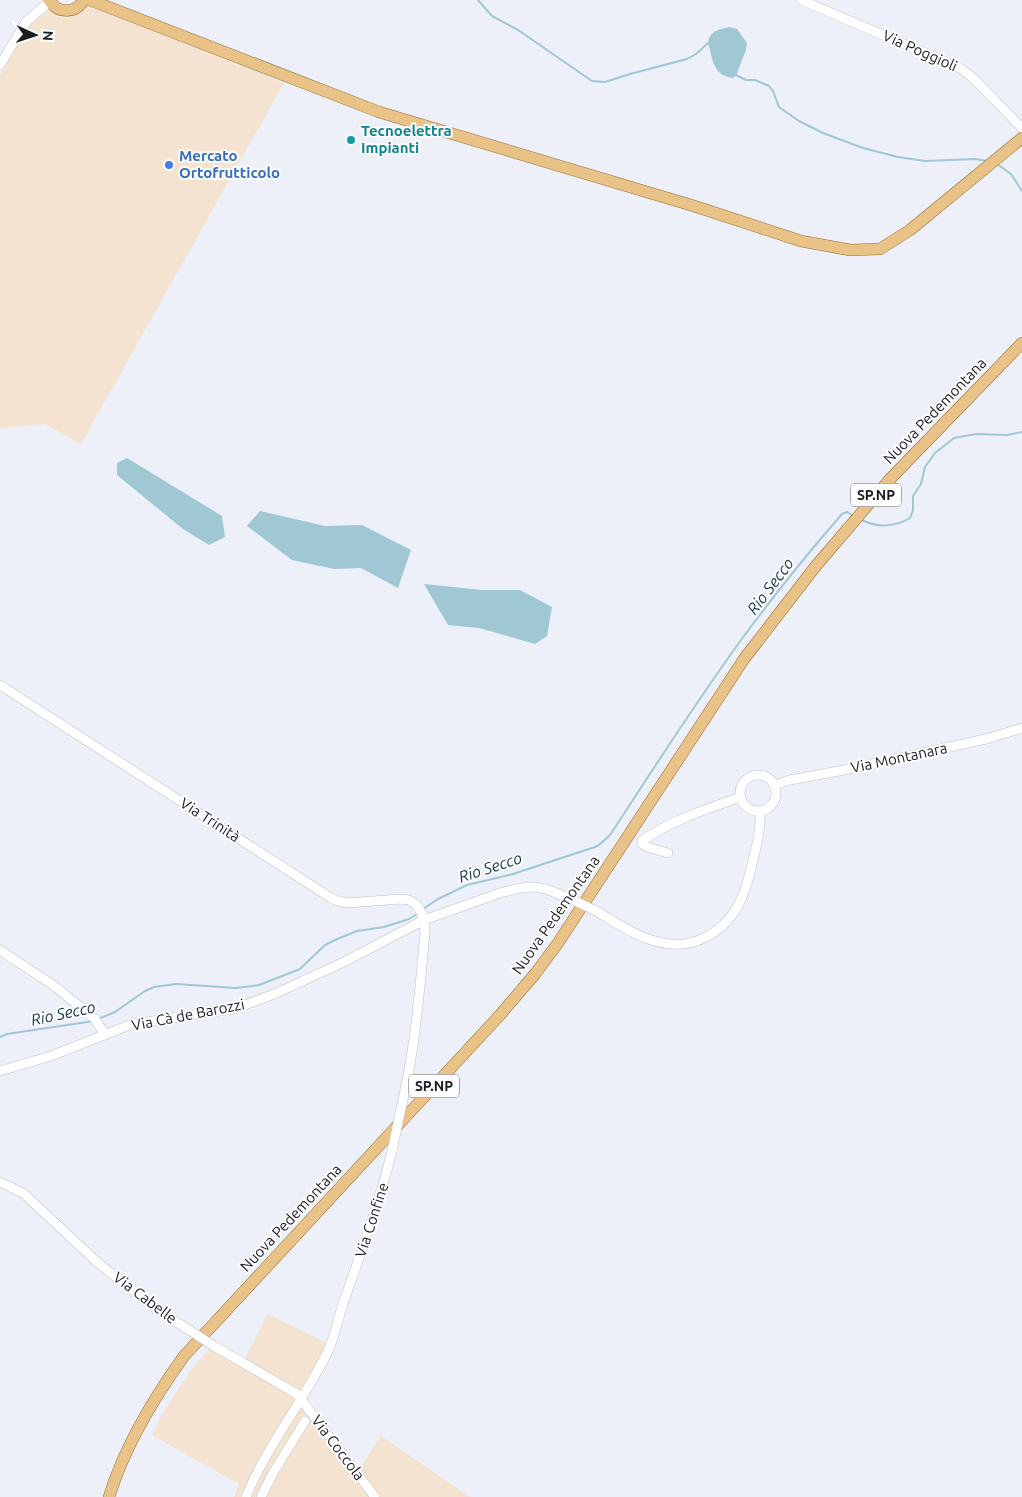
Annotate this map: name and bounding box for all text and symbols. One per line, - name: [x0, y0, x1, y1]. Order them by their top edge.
- north arrow: [10, 10, 60, 60]
- street label: Via Poggioli: [880, 27, 960, 75]
- text: N: [40, 30, 56, 41]
- place label: Tecnoelettra Impianti: [361, 122, 452, 156]
- marker: Tecnoelettra Impianti: [345, 134, 357, 146]
- place label: Mercato Ortofrutticolo: [179, 147, 280, 181]
- marker: Mercato Ortofrutticolo: [163, 159, 175, 171]
- street label: Nuova Pedemontana: [880, 354, 990, 467]
- road number: SP.NP: [851, 484, 901, 506]
- water label: Rio Secco: [743, 554, 797, 618]
- street label: Via Montanara: [849, 739, 949, 776]
- street label: Via Trinità: [177, 794, 243, 845]
- water label: Rio Secco: [456, 848, 524, 886]
- street label: Nuova Pedemontana: [508, 852, 603, 977]
- street label: Via Cà de Barozzi: [130, 995, 246, 1034]
- water label: Rio Secco: [29, 997, 97, 1029]
- road number: SP.NP: [409, 1074, 459, 1098]
- street label: Nuova Pedemontana: [236, 1160, 345, 1275]
- street label: Via Confine: [351, 1180, 392, 1259]
- street label: Via Cabelle: [110, 1268, 180, 1327]
- street label: Via Coccola: [308, 1412, 368, 1484]

